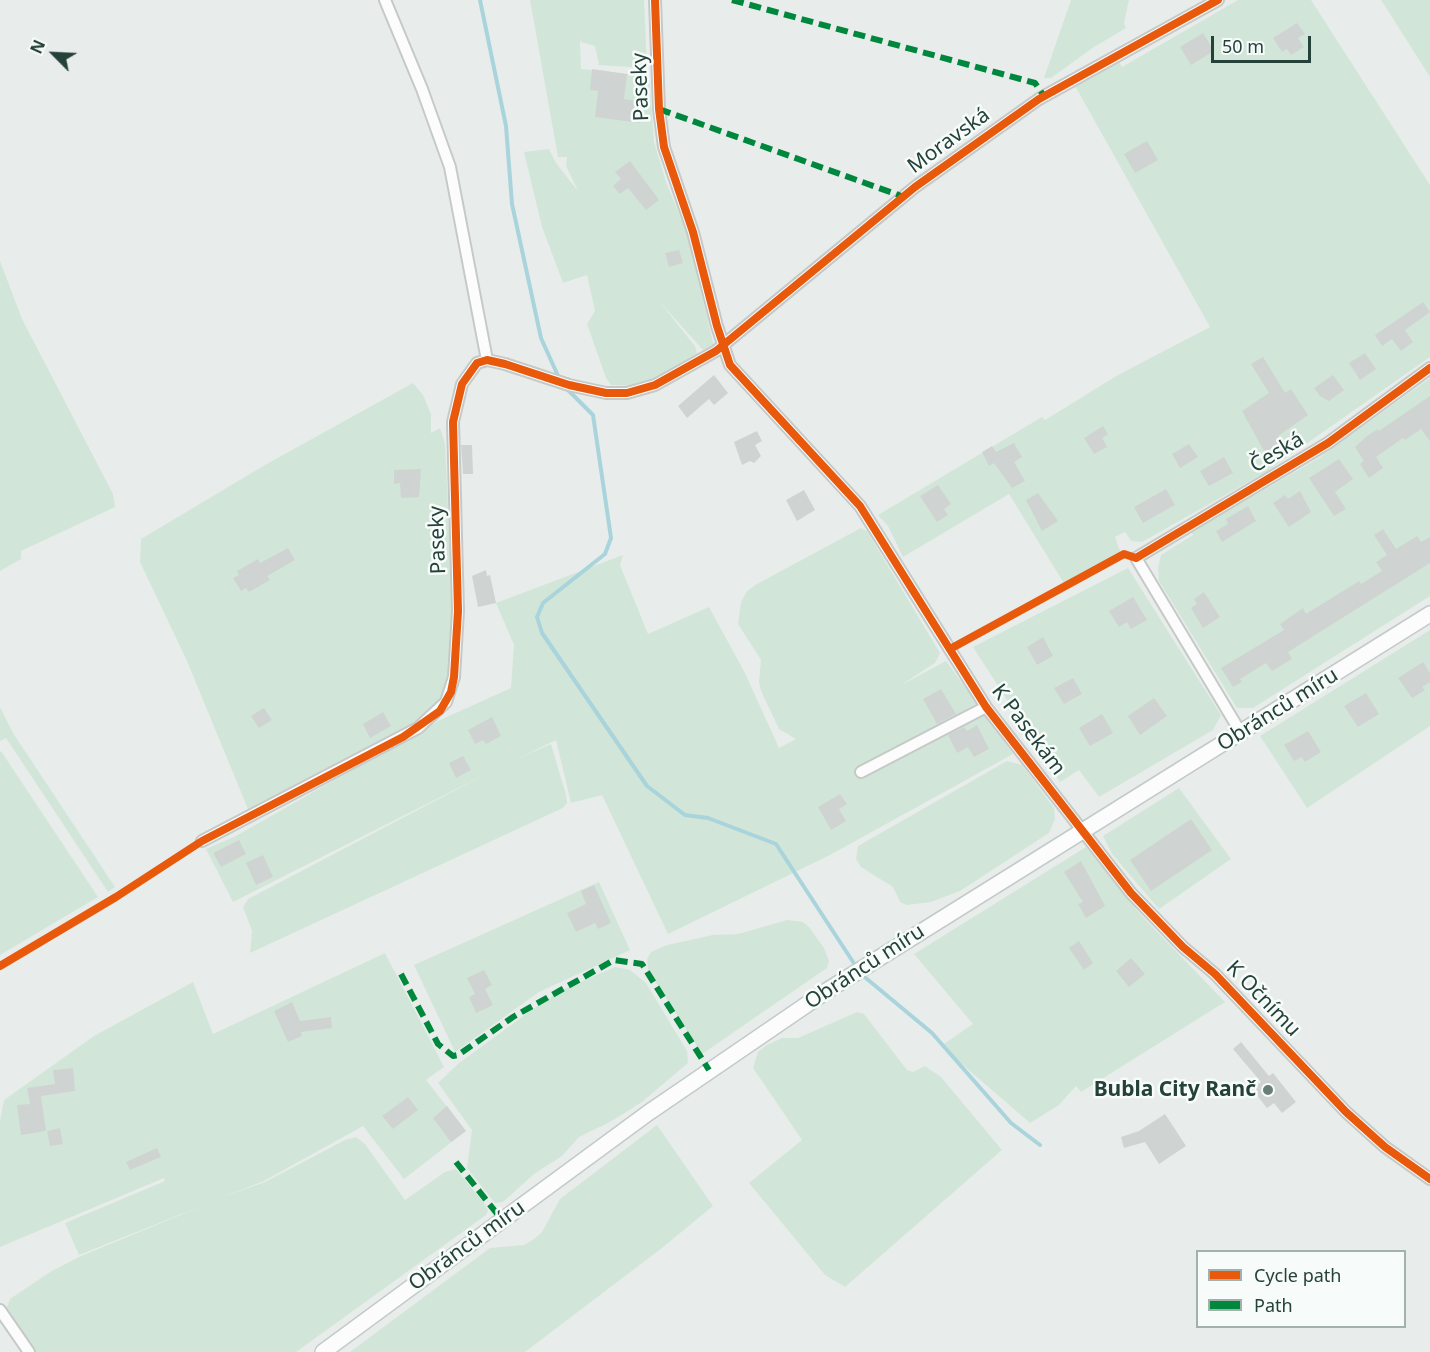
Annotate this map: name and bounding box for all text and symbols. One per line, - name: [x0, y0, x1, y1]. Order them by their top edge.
- north arrow: [24, 24, 84, 84]
- scale bar: [1214, 24, 1314, 62]
- text: 50 m: [1222, 34, 1264, 58]
- text: N: [25, 36, 50, 57]
- street label: Paseky: [627, 52, 655, 122]
- street label: Moravská: [903, 103, 995, 179]
- street label: Česká: [1246, 427, 1308, 479]
- street label: Paseky: [424, 505, 452, 575]
- street label: Obránců míru: [1213, 663, 1343, 757]
- street label: K Pasekám: [986, 679, 1070, 781]
- street label: Obránců míru: [800, 919, 930, 1015]
- street label: K Očnímu: [1221, 956, 1305, 1042]
- place label: Bubla City Ranč: [1094, 1077, 1256, 1103]
- marker: Bubla City Ranč: [1261, 1083, 1275, 1097]
- street label: Obránců míru: [404, 1195, 530, 1297]
- legend: [1196, 1250, 1406, 1328]
- text: Cycle path: [1254, 1263, 1341, 1287]
- text: Path: [1254, 1293, 1293, 1317]

